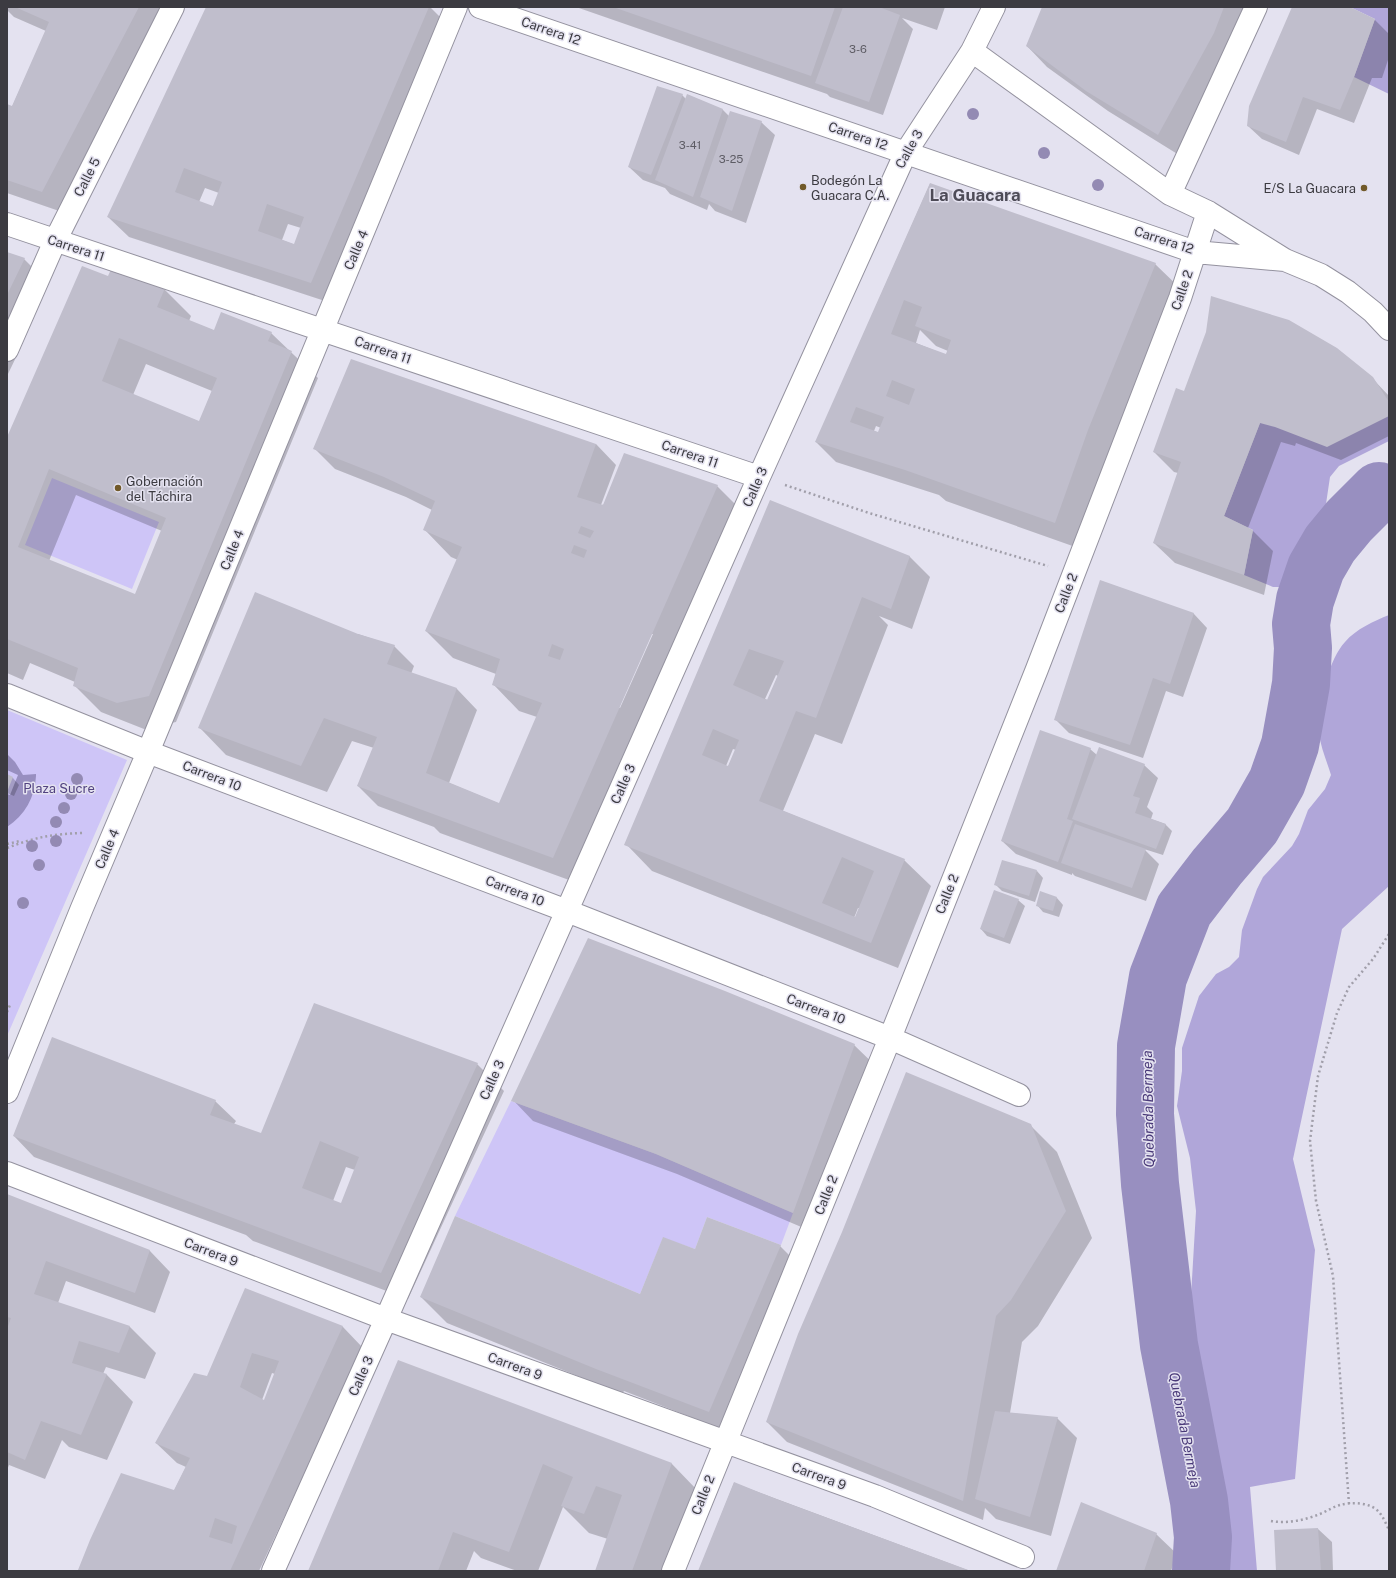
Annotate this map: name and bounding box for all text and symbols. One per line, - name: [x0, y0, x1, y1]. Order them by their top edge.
- street label: Carrera 12: [519, 14, 583, 48]
- house number: 3-6: [849, 43, 867, 55]
- street label: Carrera 12: [826, 119, 890, 153]
- street label: Calle 3: [892, 127, 926, 171]
- house number: 3-41: [679, 139, 701, 151]
- house number: 3-25: [719, 153, 743, 165]
- street label: Calle 5: [71, 155, 103, 199]
- place label: Bodegón La Guacara C.A.: [811, 173, 889, 203]
- place label: E/S La Guacara: [1263, 181, 1356, 196]
- marker: Bodegón La Guacara C.A.: [798, 182, 808, 192]
- marker: E/S La Guacara: [1359, 183, 1369, 193]
- district label: La Guacara: [929, 185, 1021, 205]
- street label: Carrera 12: [1132, 223, 1196, 257]
- street label: Calle 4: [341, 228, 371, 272]
- street label: Carrera 11: [45, 232, 107, 264]
- street label: Calle 2: [1168, 268, 1196, 312]
- street label: Carrera 11: [353, 333, 413, 367]
- street label: Carrera 11: [660, 437, 720, 471]
- street label: Calle 3: [740, 465, 770, 509]
- place label: Gobernación del Táchira: [126, 474, 203, 504]
- marker: Gobernación del Táchira: [113, 483, 123, 493]
- street label: Calle 4: [217, 528, 247, 572]
- street label: Calle 2: [1052, 571, 1081, 615]
- street label: Carrera 10: [180, 758, 244, 794]
- street label: Calle 3: [608, 762, 638, 806]
- park label: Plaza Sucre: [23, 781, 95, 796]
- street label: Calle 4: [92, 827, 122, 871]
- street label: Calle 2: [932, 872, 962, 916]
- street label: Carrera 10: [483, 873, 547, 909]
- street label: Carrera 10: [784, 991, 848, 1027]
- water label: Quebrada Bermeja: [1139, 1050, 1157, 1168]
- street label: Calle 3: [477, 1058, 507, 1102]
- street label: Calle 2: [811, 1173, 841, 1217]
- street label: Carrera 9: [182, 1235, 240, 1269]
- street label: Carrera 9: [486, 1349, 544, 1383]
- street label: Calle 3: [346, 1354, 376, 1398]
- water label: Quebrada Bermeja: [1166, 1371, 1204, 1489]
- street label: Carrera 9: [790, 1459, 848, 1493]
- street label: Calle 2: [688, 1473, 718, 1517]

